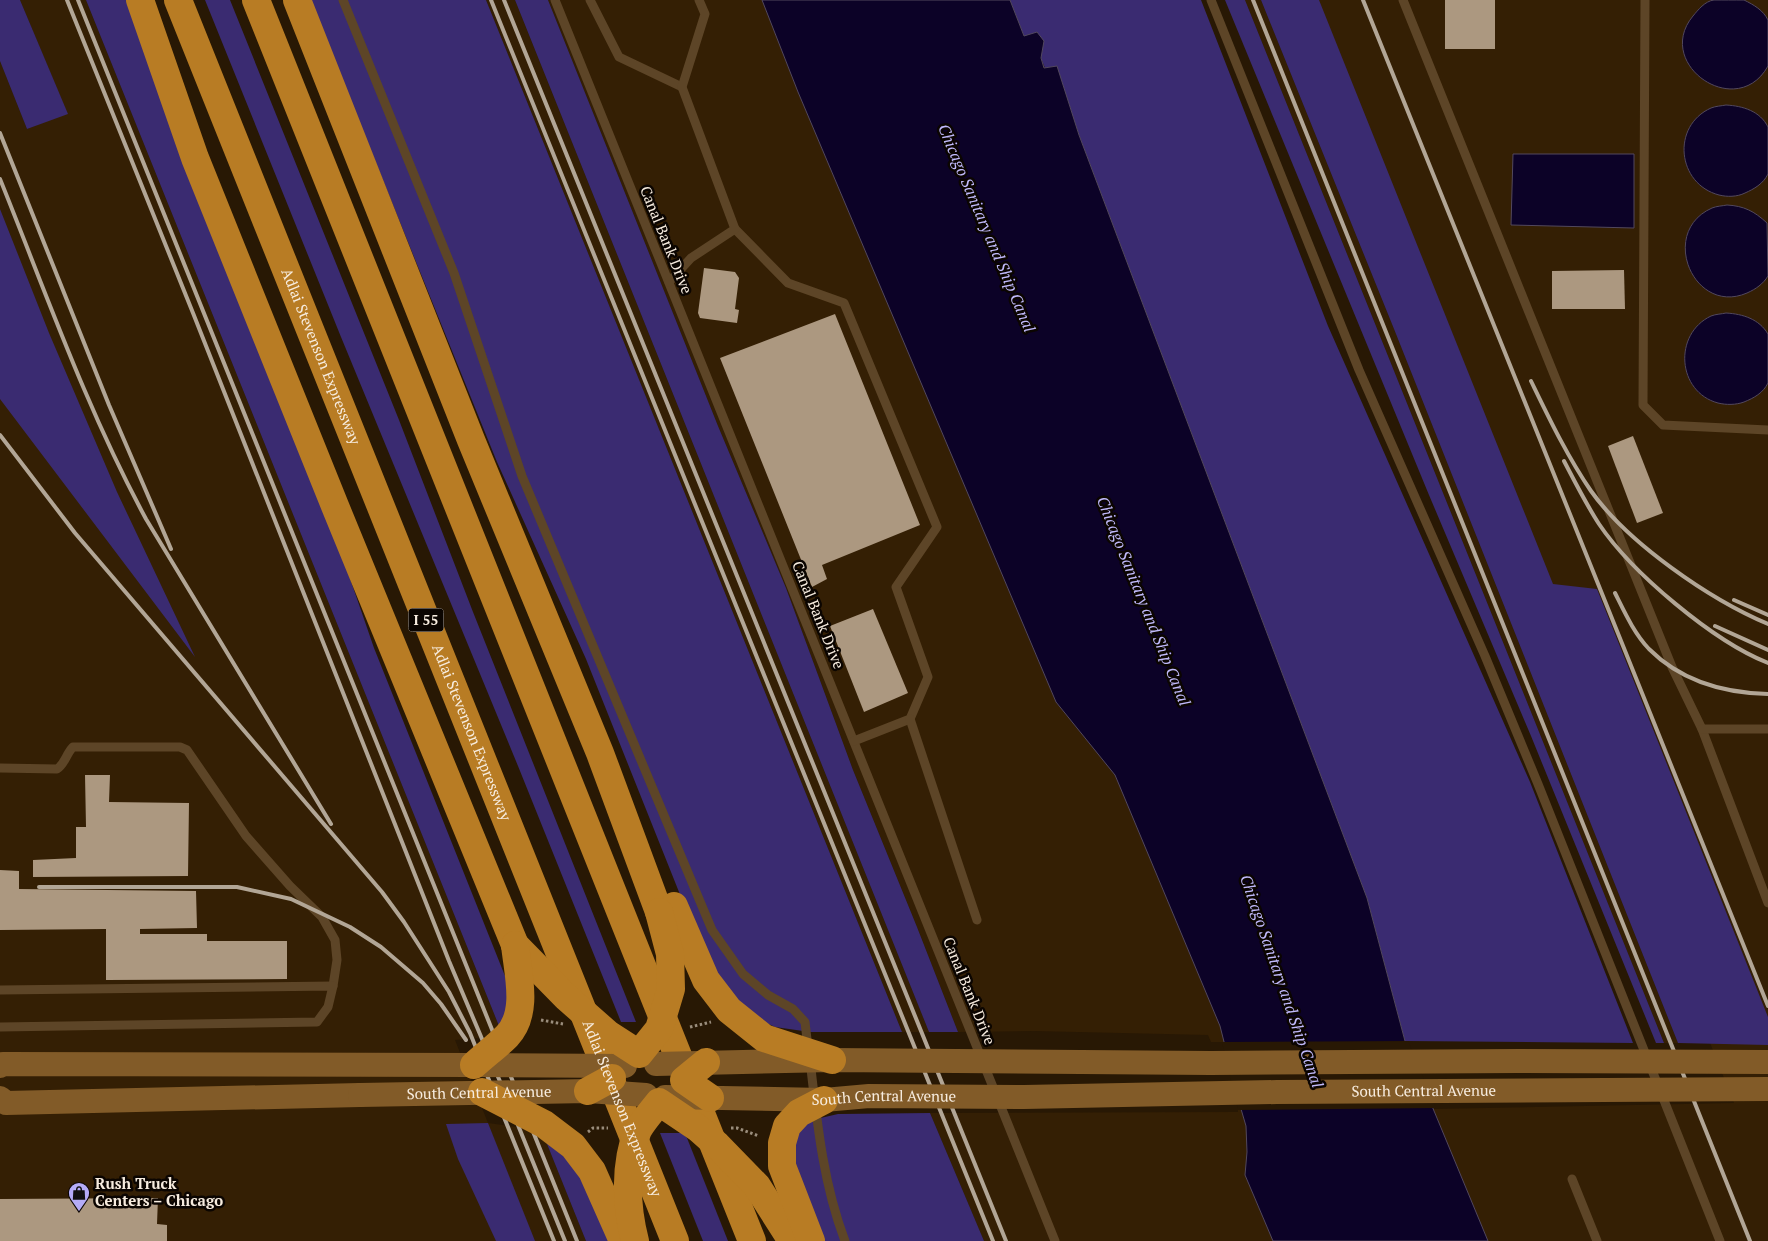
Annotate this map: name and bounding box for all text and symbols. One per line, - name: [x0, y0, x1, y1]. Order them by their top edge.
- water label: Chicago Sanitary and Ship Canal: [933, 120, 1041, 336]
- street label: Canal Bank Drive: [636, 183, 698, 297]
- street label: Adlai Stevenson Expressway: [277, 265, 366, 448]
- water label: Chicago Sanitary and Ship Canal: [1092, 493, 1196, 710]
- street label: Canal Bank Drive: [788, 558, 850, 672]
- road number: I 55: [408, 608, 444, 632]
- street label: Adlai Stevenson Expressway: [428, 641, 517, 824]
- water label: Chicago Sanitary and Ship Canal: [1235, 871, 1329, 1091]
- street label: Canal Bank Drive: [939, 934, 1001, 1048]
- street label: Adlai Stevenson Expressway: [579, 1017, 667, 1200]
- street label: South Central Avenue: [1351, 1080, 1496, 1101]
- street label: South Central Avenue: [406, 1081, 552, 1103]
- street label: South Central Avenue: [811, 1085, 956, 1109]
- place label: Rush Truck Centers – Chicago: [95, 1173, 223, 1210]
- shop icon: Rush Truck Centers – Chicago: [67, 1181, 91, 1212]

